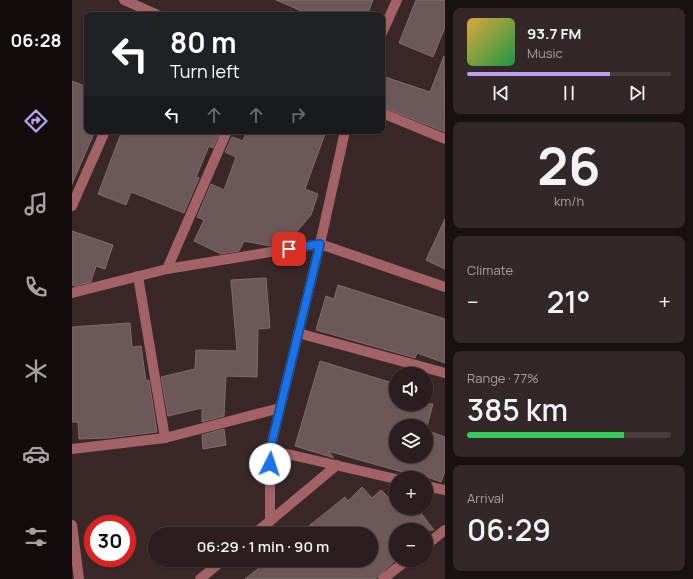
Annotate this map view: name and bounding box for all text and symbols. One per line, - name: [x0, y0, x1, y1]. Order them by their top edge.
- text: 80 m: [170, 23, 236, 61]
- text: 93.7 FM: [527, 23, 581, 44]
- text: 06:28: [11, 28, 61, 52]
- icon: left: [104, 28, 156, 80]
- text: Music: [527, 44, 563, 62]
- text: Turn left: [170, 59, 240, 83]
- icon: previous: [490, 82, 512, 104]
- icon: pause: [558, 82, 580, 104]
- icon: next: [626, 82, 648, 104]
- icon: left: [161, 104, 183, 126]
- icon: ahead: [203, 104, 225, 126]
- icon: ahead: [245, 104, 267, 126]
- icon: right: [287, 104, 309, 126]
- icon: directions: [22, 107, 50, 135]
- text: 26: [537, 130, 601, 201]
- icon: music: [22, 190, 50, 218]
- text: km/h: [554, 192, 584, 210]
- pin: [272, 232, 306, 266]
- icon: arrive: [278, 238, 300, 260]
- text: Climate: [467, 261, 513, 279]
- icon: phone: [22, 273, 50, 301]
- text: 21°: [547, 281, 590, 322]
- text: −: [467, 287, 479, 317]
- text: +: [658, 287, 671, 317]
- icon: climate: [22, 357, 50, 385]
- map controls: [389, 367, 433, 567]
- button: sound: [389, 367, 433, 411]
- text: Range · 77%: [467, 369, 539, 387]
- text: 385 km: [467, 389, 568, 430]
- button: layers: [389, 419, 433, 463]
- icon: car: [22, 440, 50, 468]
- position arrow: [249, 443, 291, 485]
- button: +: [389, 471, 433, 515]
- text: Arrival: [467, 489, 504, 507]
- text: 06:29: [467, 509, 551, 550]
- speed limit sign: 30: [84, 515, 136, 567]
- icon: filters: [22, 523, 50, 551]
- button: −: [389, 523, 433, 567]
- text: 06:29 · 1 min · 90 m: [197, 536, 329, 557]

